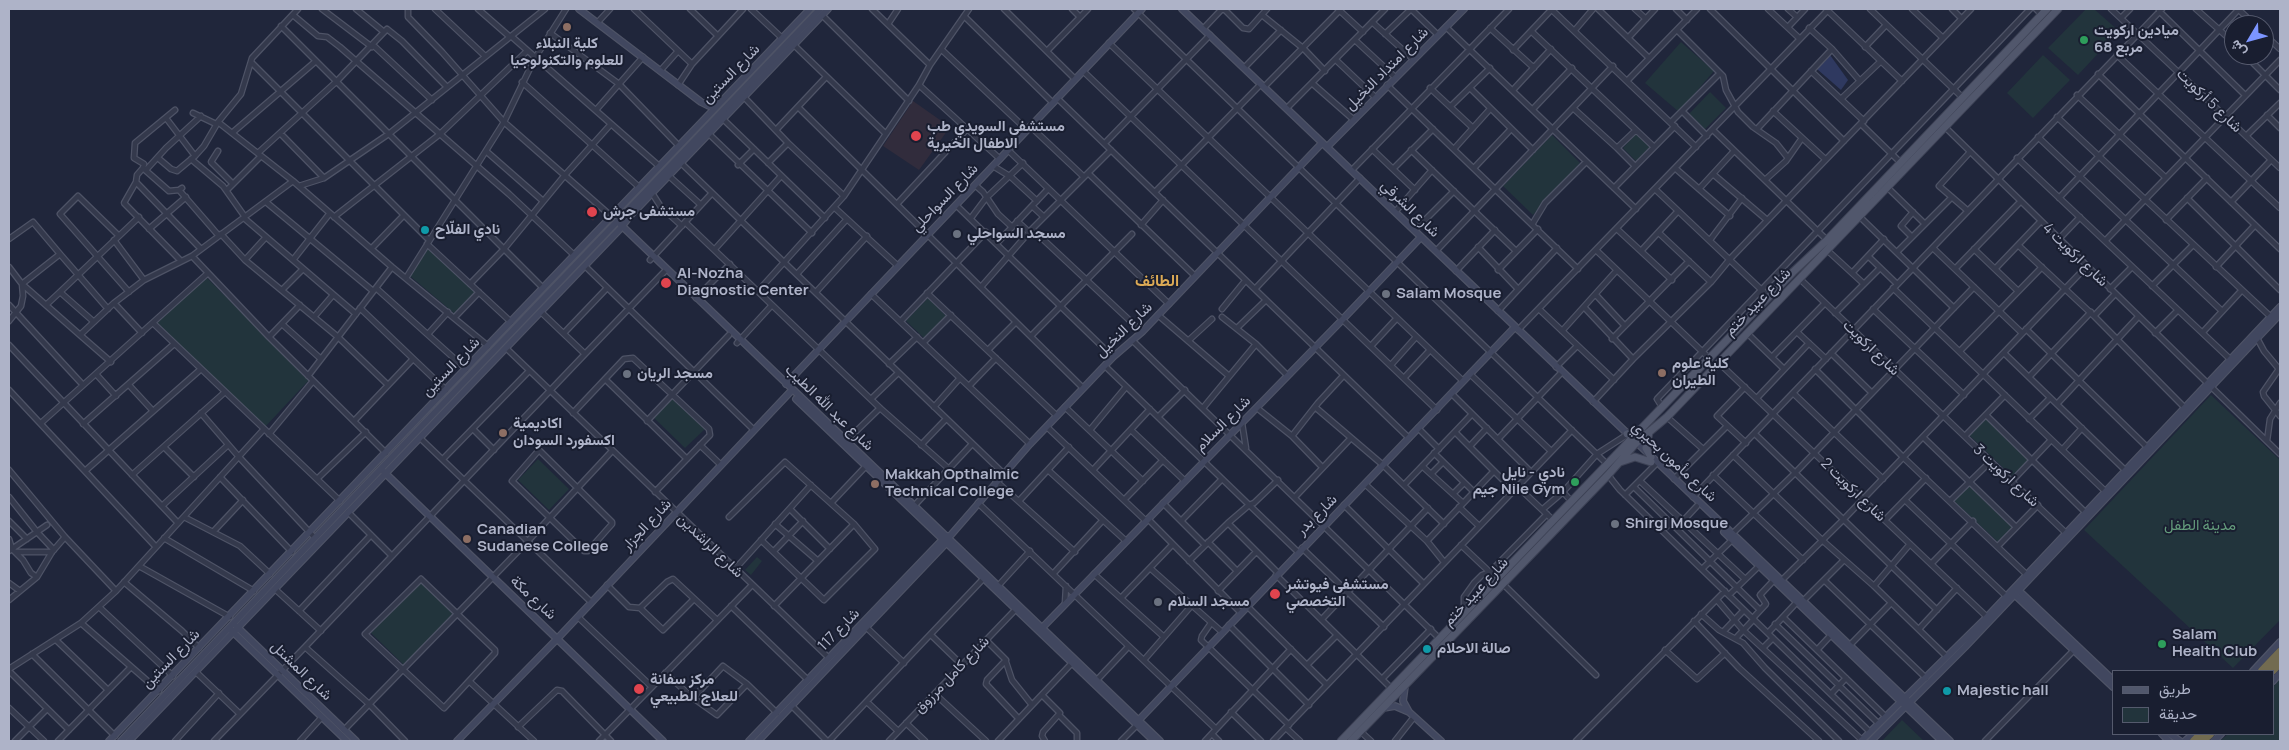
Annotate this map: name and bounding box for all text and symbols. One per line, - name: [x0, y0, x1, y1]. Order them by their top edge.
- north arrow: [2224, 15, 2274, 65]
- marker: كلية النبلاء للعلوم والتكنولوجيا: [561, 21, 573, 33]
- place label: ميادين اركويت مربع 68: [2094, 22, 2179, 57]
- street label: شارع امتداد النخيل: [1341, 23, 1433, 115]
- marker: ميادين اركويت مربع 68: [2078, 34, 2090, 46]
- place label: كلية النبلاء للعلوم والتكنولوجيا: [510, 35, 624, 70]
- text: ش: [2225, 36, 2250, 61]
- street label: شارع الستين: [698, 40, 764, 108]
- street label: شارع 5 أركويت: [2173, 65, 2245, 137]
- place label: مستشفى السويدي طب الاطفال الخيرية: [927, 118, 1065, 153]
- marker: مستشفى السويدي طب الاطفال الخيرية: [909, 129, 923, 143]
- street label: شارع السواحلي: [908, 160, 982, 236]
- street label: شارع الشرقي: [1377, 176, 1443, 242]
- place label: مستشفى جرش: [603, 203, 695, 221]
- marker: مستشفى جرش: [585, 205, 599, 219]
- street label: شارع اركويت 4: [2038, 219, 2112, 291]
- place label: نادي الفلّاح: [435, 221, 500, 239]
- marker: نادي الفلّاح: [419, 224, 431, 236]
- place label: مسجد السواحلي: [967, 225, 1066, 243]
- marker: مسجد السواحلي: [951, 228, 963, 240]
- street label: شارع عبيد ختم: [1721, 264, 1795, 340]
- place label: Al-Nozha Diagnostic Center: [677, 265, 809, 300]
- district label: الطائف: [1135, 272, 1179, 292]
- marker: Al-Nozha Diagnostic Center: [659, 276, 673, 290]
- place label: Salam Mosque: [1396, 285, 1502, 303]
- marker: Salam Mosque: [1380, 288, 1392, 300]
- street label: شارع النخيل: [1092, 298, 1156, 362]
- street label: شارع اركويت: [1839, 316, 1903, 380]
- street label: شارع الستين: [418, 333, 484, 401]
- place label: كلية علوم الطيران: [1672, 355, 1729, 390]
- street label: شارع عبد الله الطيب: [781, 361, 877, 455]
- place label: مسجد الريان: [637, 365, 713, 383]
- marker: كلية علوم الطيران: [1656, 367, 1668, 379]
- marker: مسجد الريان: [621, 368, 633, 380]
- street label: شارع السلام: [1191, 392, 1255, 456]
- place label: اكاديمية اكسفورد السودان: [513, 415, 615, 450]
- street label: شارع مأمون بحيري: [1628, 418, 1720, 506]
- marker: اكاديمية اكسفورد السودان: [497, 427, 509, 439]
- street label: شارع اركويت 3: [1969, 441, 2043, 511]
- street label: شارع اركويت 2: [1817, 454, 1889, 526]
- place label: نادي - نايل جيم Nile Gym: [1473, 464, 1565, 499]
- place label: Makkah Opthalmic Technical College: [885, 466, 1019, 501]
- marker: نادي - نايل جيم Nile Gym: [1569, 476, 1581, 488]
- marker: Makkah Opthalmic Technical College: [869, 478, 881, 490]
- street label: شارع بدر: [1293, 491, 1341, 539]
- street label: شارع الجزار: [618, 495, 676, 555]
- street label: شارع الراشدين: [673, 510, 747, 582]
- place label: Shirgi Mosque: [1625, 515, 1728, 533]
- park label: مدينة الطفل: [2164, 517, 2236, 535]
- marker: Shirgi Mosque: [1609, 518, 1621, 530]
- place label: Canadian Sudanese College: [477, 521, 609, 556]
- marker: Canadian Sudanese College: [461, 533, 473, 545]
- street label: شارع عبيد ختم: [1440, 554, 1512, 630]
- street label: شارع مكة: [506, 572, 560, 624]
- place label: مستشفى فيوتشر التخصصي: [1286, 576, 1389, 611]
- marker: مستشفى فيوتشر التخصصي: [1268, 587, 1282, 601]
- place label: مسجد السلام: [1168, 593, 1250, 611]
- marker: مسجد السلام: [1152, 596, 1164, 608]
- street label: شارع 117: [814, 605, 864, 655]
- street label: شارع الستين: [138, 625, 204, 693]
- place label: Salam Health Club: [2172, 626, 2257, 661]
- street label: شارع كامل مرزوق: [911, 633, 993, 717]
- street label: شارع المشتل: [267, 637, 335, 705]
- marker: Salam Health Club: [2156, 638, 2168, 650]
- place label: صالة الاحلام: [1437, 640, 1511, 658]
- marker: صالة الاحلام: [1421, 643, 1433, 655]
- legend: [2112, 670, 2274, 735]
- place label: مركز سفانة للعلاج الطبيعي: [650, 671, 738, 706]
- text: طريق: [2159, 678, 2191, 699]
- marker: مركز سفانة للعلاج الطبيعي: [632, 682, 646, 696]
- place label: Majestic hall: [1957, 682, 2049, 700]
- marker: Majestic hall: [1941, 685, 1953, 697]
- text: حديقة: [2159, 703, 2197, 724]

